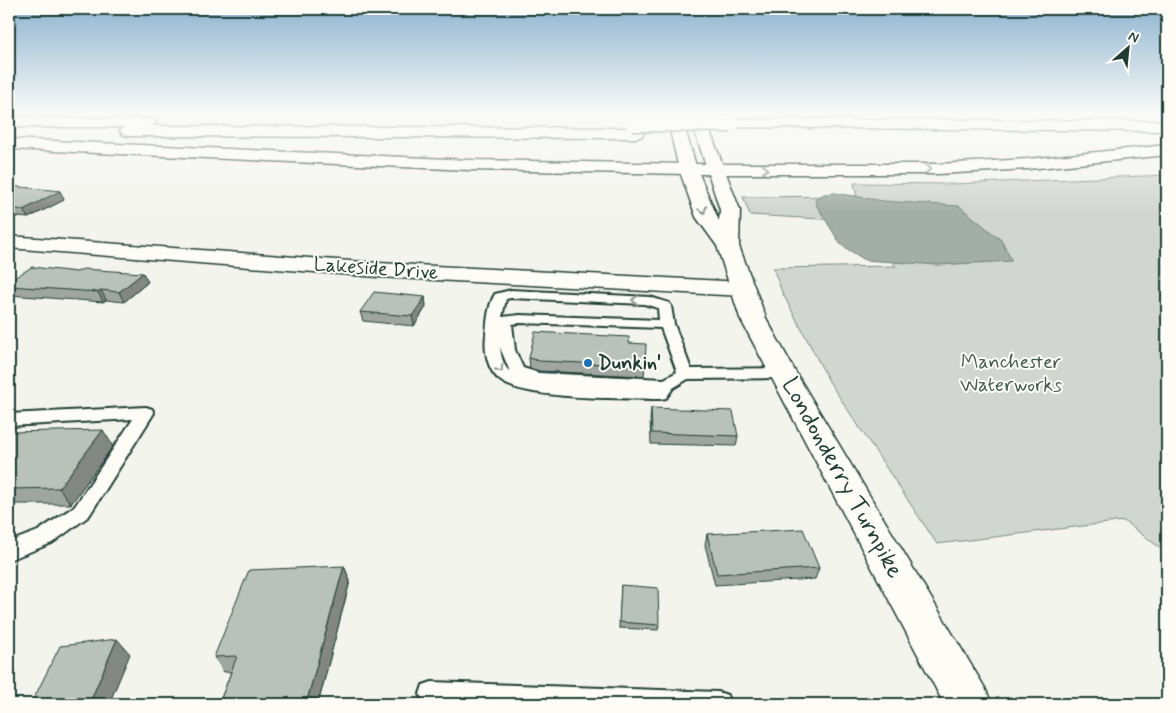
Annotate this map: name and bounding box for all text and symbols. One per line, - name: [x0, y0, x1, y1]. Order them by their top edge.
- north arrow: [1104, 22, 1154, 72]
- text: N: [1125, 27, 1142, 47]
- one-way arrow: [762, 164, 770, 174]
- one-way arrow: [924, 164, 932, 174]
- one-way arrow: [698, 205, 708, 213]
- street label: Lakeside Drive: [313, 251, 439, 287]
- one-way arrow: [631, 294, 639, 305]
- park label: Manchester Waterworks: [960, 349, 1062, 399]
- place label: Dunkin': [598, 350, 661, 377]
- marker: Dunkin': [582, 357, 594, 369]
- one-way arrow: [494, 364, 504, 373]
- street label: Londonderry Turnpike: [774, 372, 910, 584]

